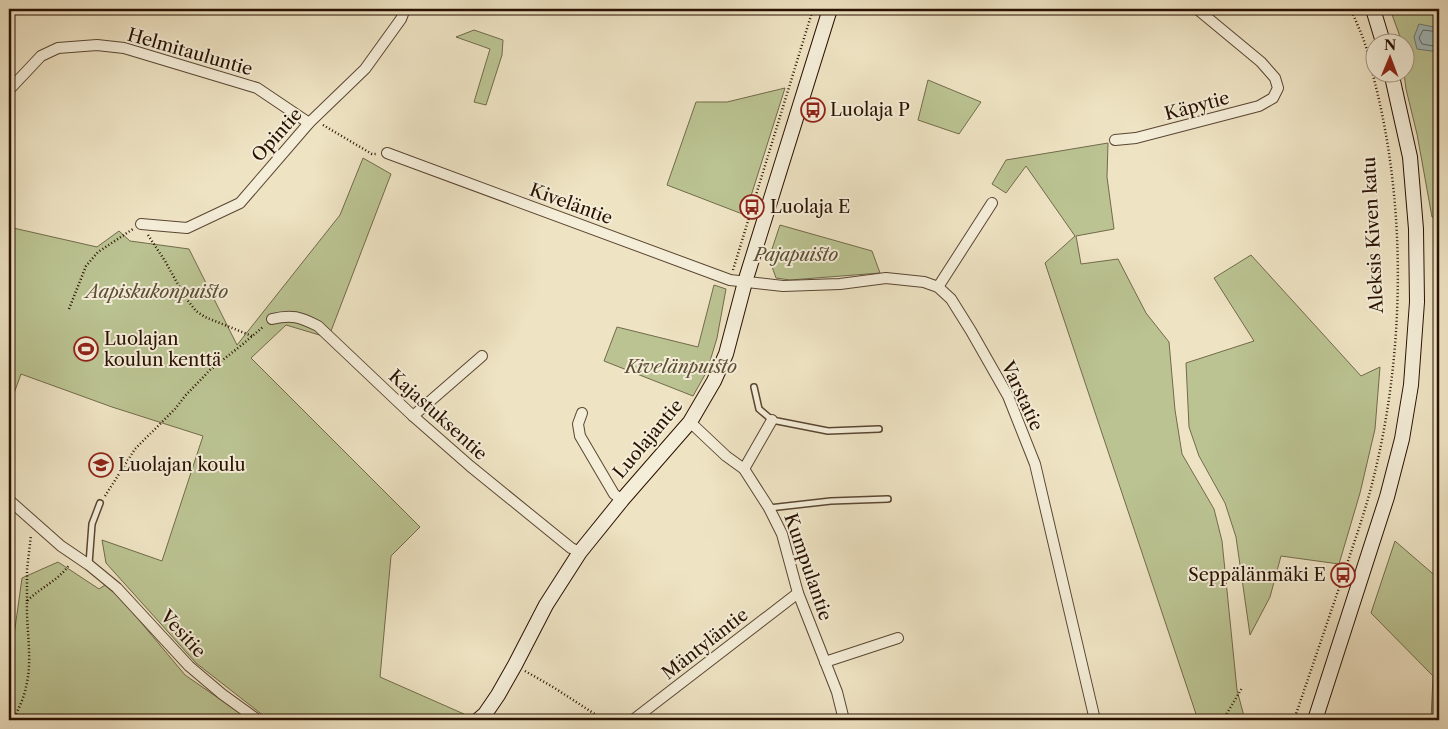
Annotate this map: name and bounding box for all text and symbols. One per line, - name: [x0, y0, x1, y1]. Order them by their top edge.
- street label: Helmitauluntie: [125, 24, 255, 80]
- north arrow: [1366, 32, 1416, 82]
- text: N: [1384, 36, 1396, 54]
- street label: Käpytie: [1162, 87, 1232, 125]
- bus stop icon: Luolaja P: [800, 97, 826, 123]
- place label: Luolaja P: [830, 99, 910, 121]
- street label: Opintie: [247, 104, 307, 166]
- street label: Aleksis Kiven katu: [1358, 156, 1388, 315]
- street label: Kiveläntie: [527, 179, 615, 229]
- bus stop icon: Luolaja E: [739, 194, 765, 220]
- place label: Luolaja E: [770, 196, 850, 218]
- park label: Pajapuisto: [752, 244, 838, 266]
- park label: Aapiskukonpuisto: [83, 281, 228, 303]
- place label: Luolajan koulun kenttä: [104, 328, 222, 371]
- sports icon: Luolajan koulun kenttä: [73, 336, 99, 362]
- park label: Kivelänpuisto: [623, 356, 737, 378]
- street label: Varstatie: [996, 357, 1048, 434]
- street label: Kajastuksentie: [384, 365, 492, 465]
- street label: Luolajantie: [609, 395, 687, 483]
- school or university icon: Luolajan koulu: [88, 452, 114, 478]
- place label: Luolajan koulu: [118, 454, 246, 476]
- street label: Kumpulantie: [779, 510, 837, 624]
- bus stop icon: Seppälänmäki E: [1330, 562, 1356, 588]
- place label: Seppälänmäki E: [1188, 564, 1326, 586]
- street label: Mäntyläntie: [658, 604, 752, 684]
- street label: Vesitie: [155, 605, 210, 662]

